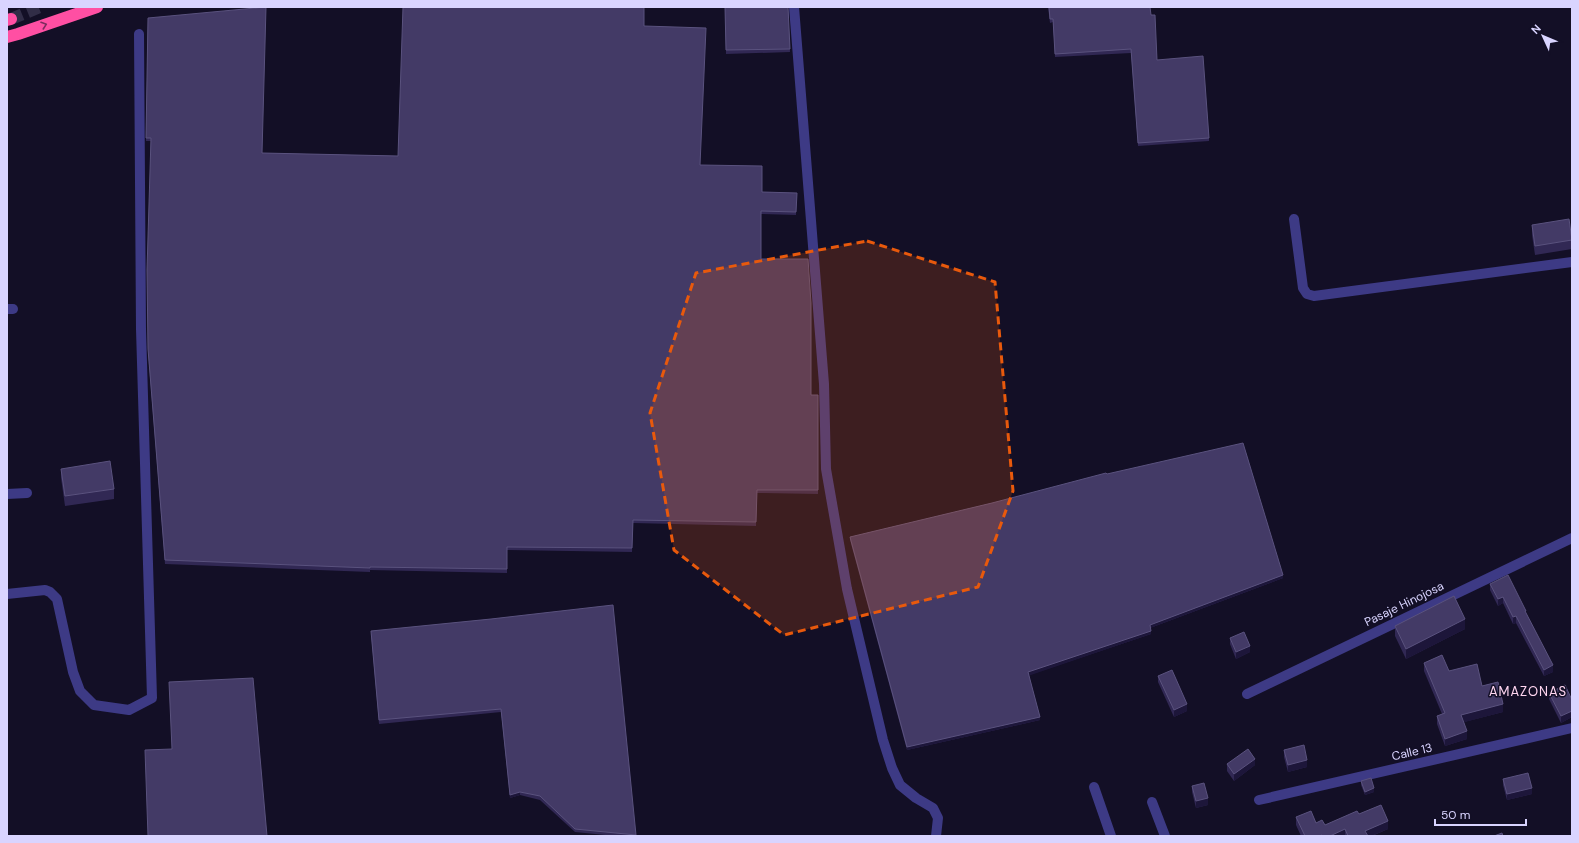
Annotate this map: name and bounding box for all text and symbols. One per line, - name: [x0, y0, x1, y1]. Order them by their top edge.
- north arrow: [1523, 16, 1563, 56]
- text: N: [1528, 21, 1544, 37]
- one-way arrow: [41, 22, 48, 30]
- street label: Pasaje Hinojosa: [1362, 578, 1446, 630]
- district label: AMAZONAS: [1489, 683, 1567, 700]
- street label: Calle 13: [1390, 740, 1434, 764]
- scale bar: [1435, 801, 1526, 827]
- text: 50 m: [1441, 807, 1470, 823]

